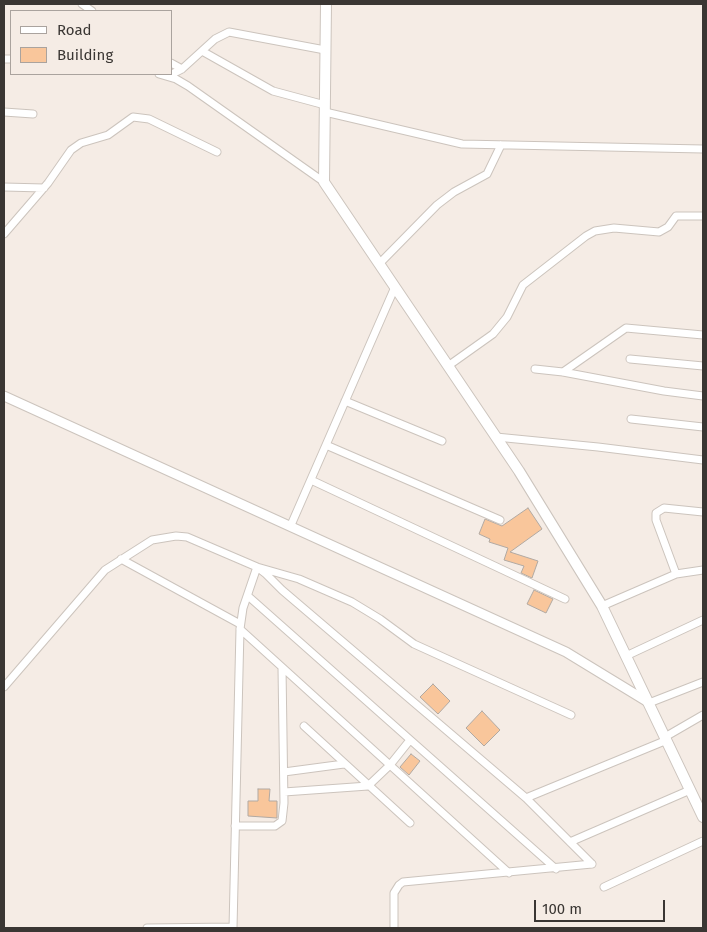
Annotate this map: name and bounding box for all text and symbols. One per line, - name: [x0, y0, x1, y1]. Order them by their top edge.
- legend: [10, 10, 172, 75]
- text: Road: [57, 21, 92, 39]
- text: Building: [57, 46, 113, 64]
- scale bar: [537, 890, 668, 922]
- text: 100 m: [542, 900, 582, 918]

